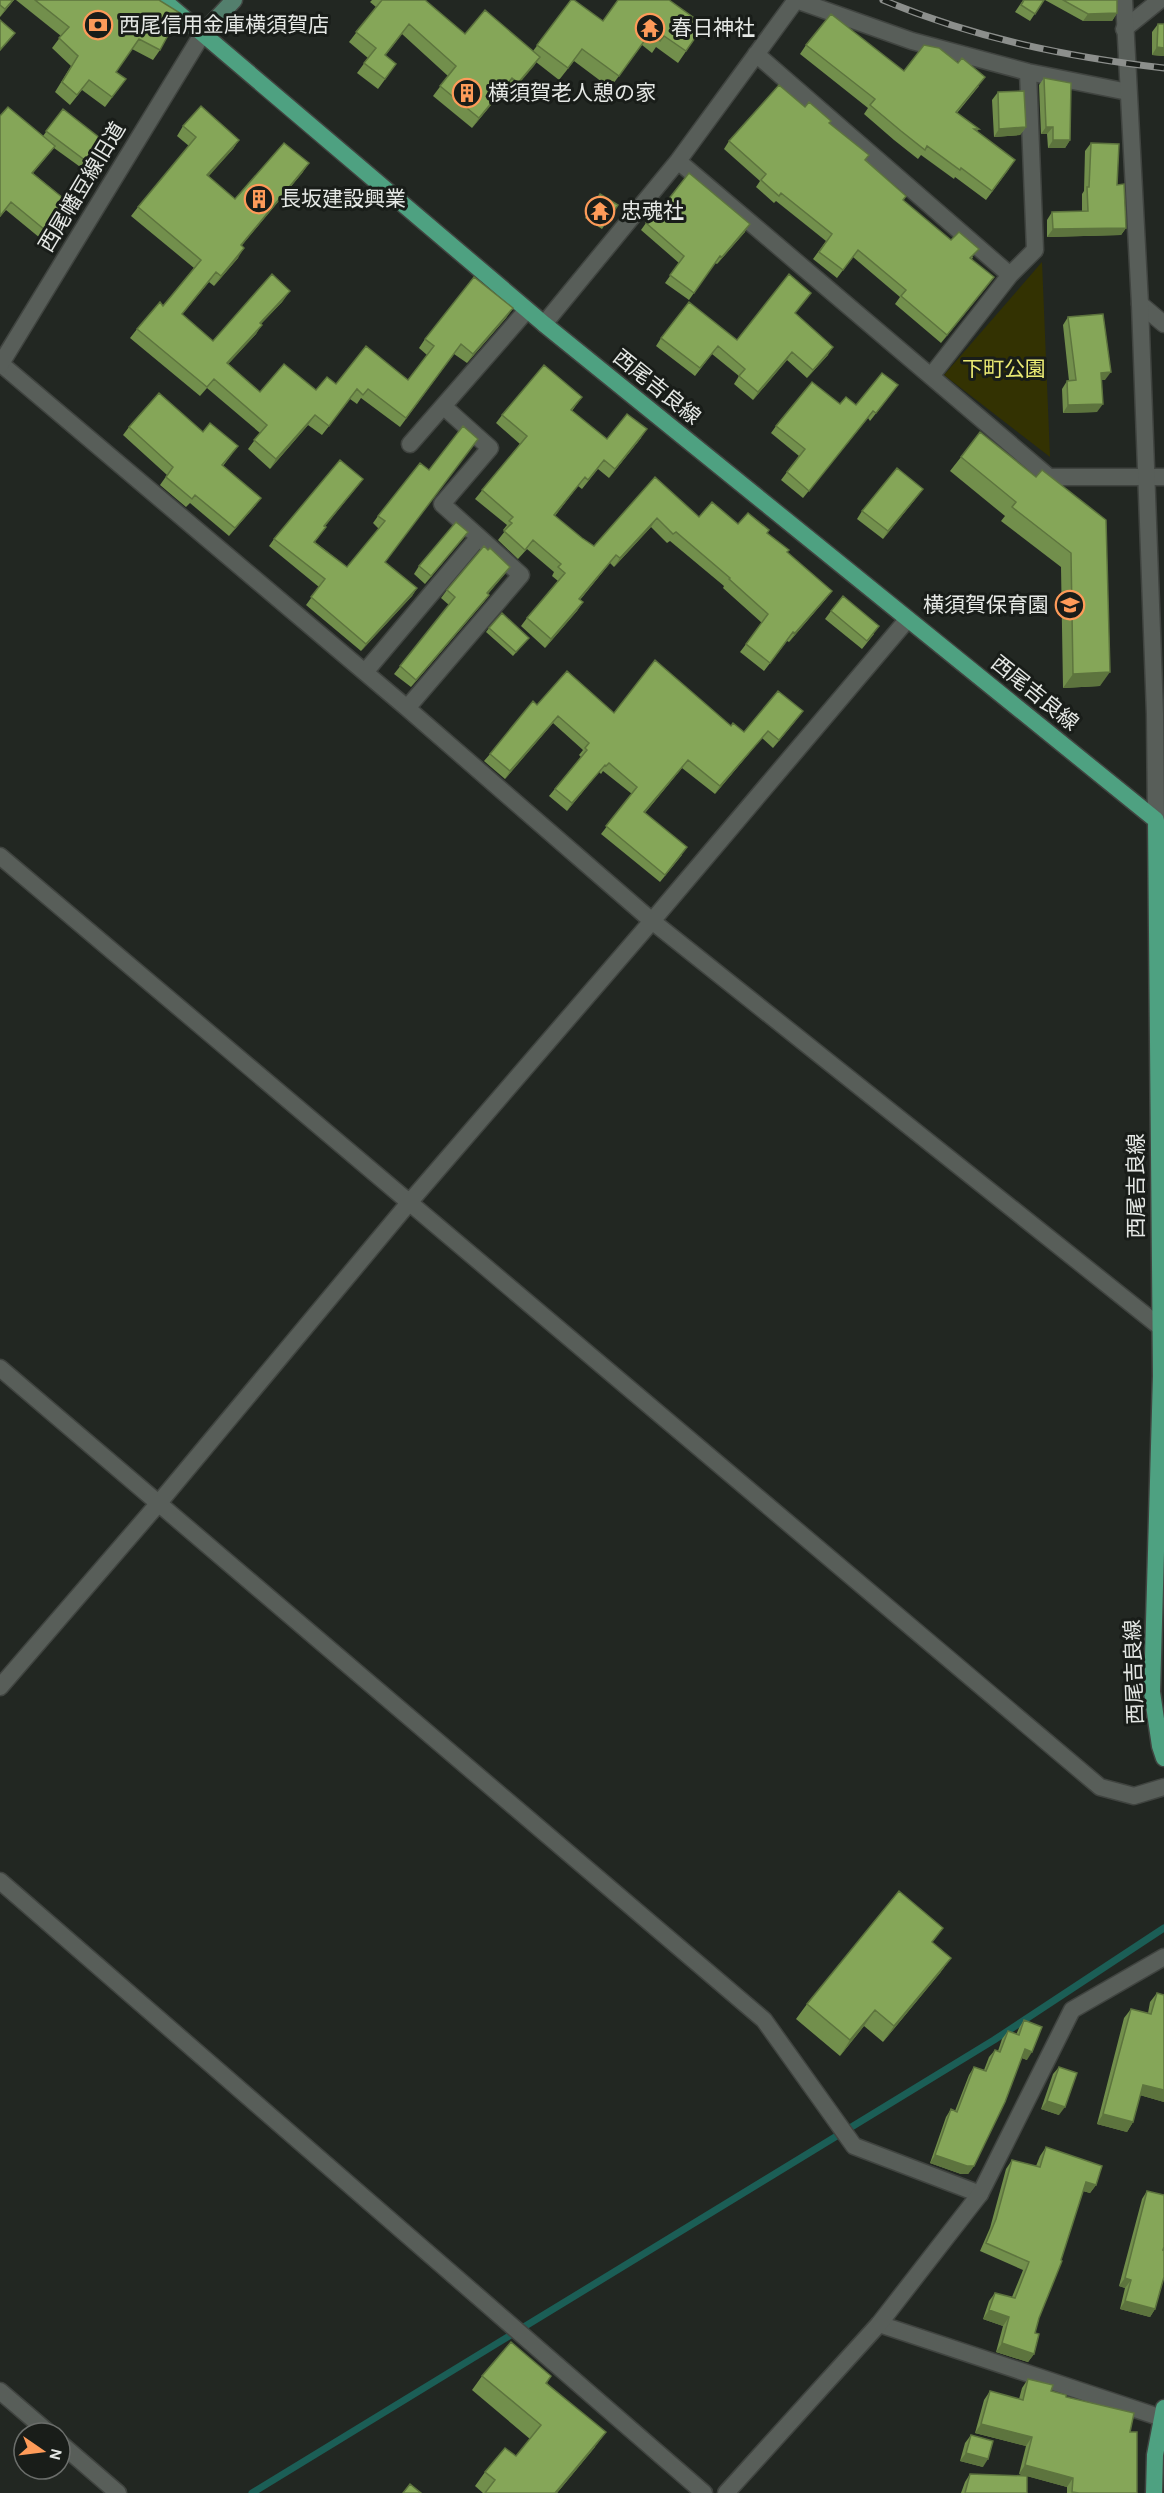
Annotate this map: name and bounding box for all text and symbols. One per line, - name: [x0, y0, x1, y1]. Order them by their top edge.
- bank icon: 西尾信用金庫横須賀店: [82, 9, 114, 41]
- temple icon: 春日神社: [634, 12, 666, 44]
- place label: 西尾信用金庫横須賀店: [119, 13, 329, 37]
- place label: 春日神社: [671, 16, 755, 40]
- building icon: 横須賀老人憩の家: [451, 77, 483, 109]
- place label: 横須賀老人憩の家: [488, 81, 656, 105]
- street label: 西尾幡豆線旧道: [34, 118, 130, 256]
- building icon: 長坂建設興業: [243, 183, 275, 215]
- place label: 長坂建設興業: [280, 187, 406, 211]
- temple icon: 忠魂社: [584, 195, 616, 227]
- place label: 忠魂社: [621, 199, 684, 223]
- street label: 西尾吉良線: [609, 345, 705, 429]
- park label: 下町公園: [962, 357, 1046, 381]
- school or university icon: 横須賀保育園: [1054, 589, 1086, 621]
- place label: 横須賀保育園: [923, 593, 1049, 617]
- street label: 西尾吉良線: [987, 651, 1083, 735]
- street label: 西尾吉良線: [1124, 1134, 1148, 1239]
- street label: 西尾吉良線: [1120, 1619, 1148, 1725]
- north arrow: [12, 2421, 72, 2481]
- text: N: [45, 2447, 67, 2462]

